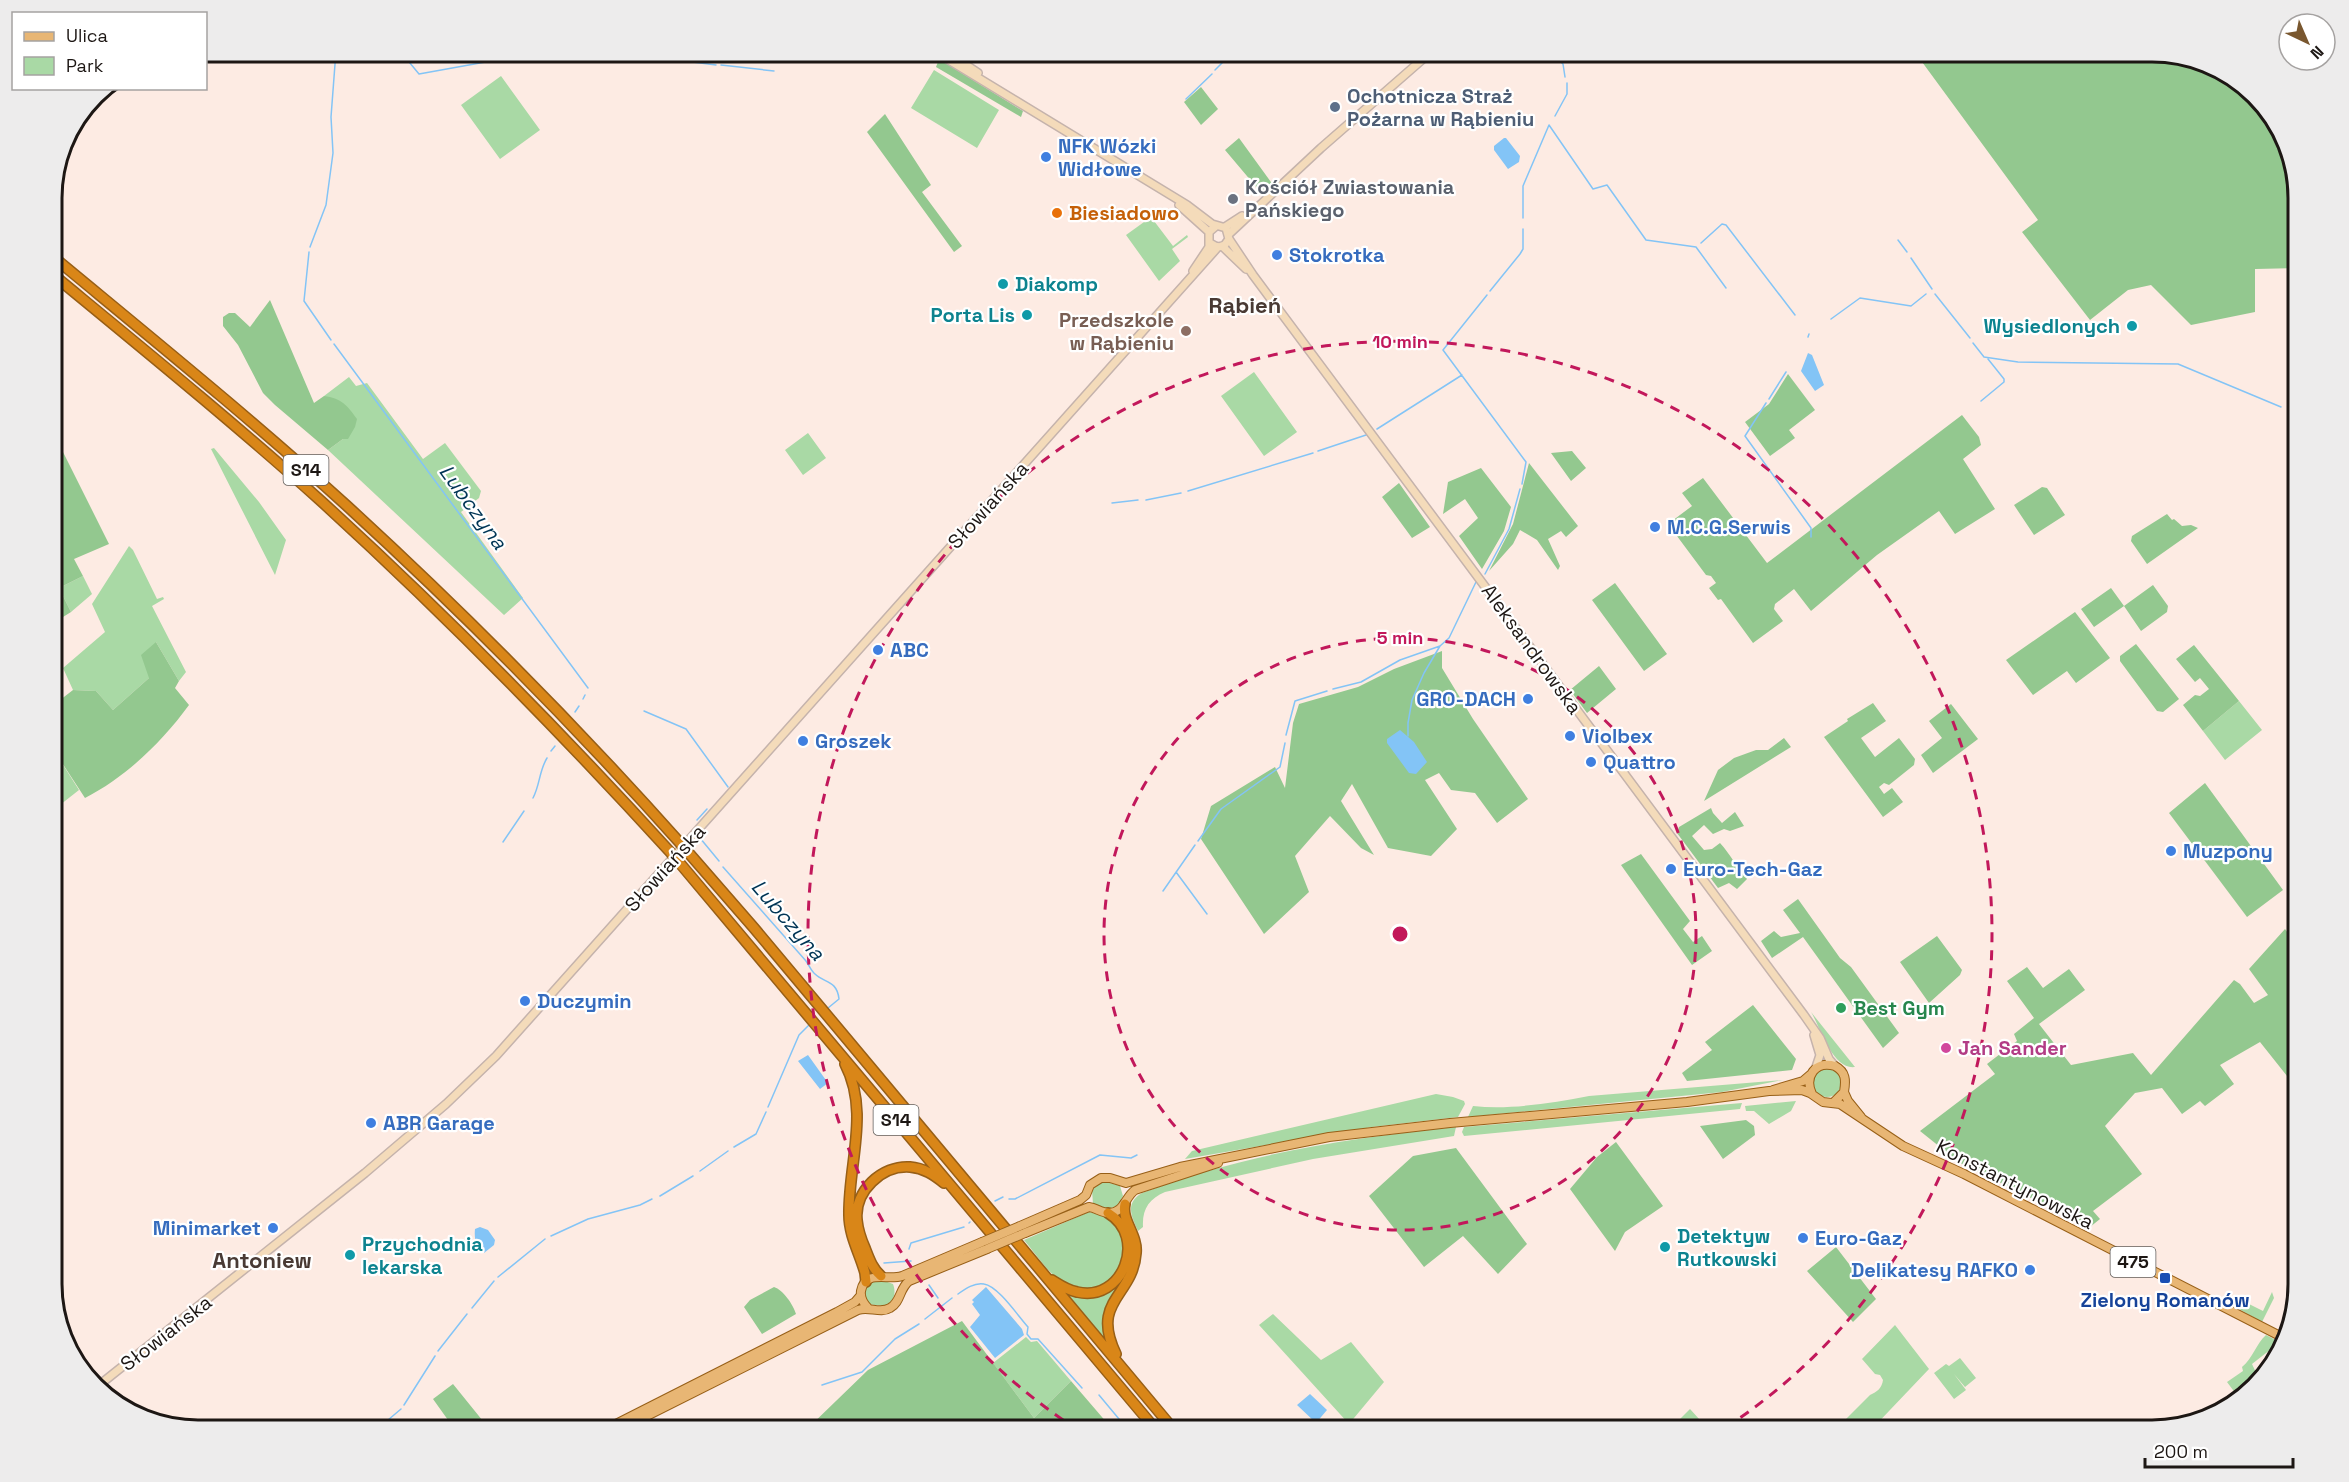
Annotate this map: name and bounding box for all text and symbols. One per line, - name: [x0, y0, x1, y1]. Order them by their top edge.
- legend: [12, 12, 207, 90]
- north arrow: [2277, 12, 2337, 72]
- text: Ulica: [66, 24, 108, 47]
- text: N: [2306, 41, 2328, 64]
- text: Park: [66, 54, 104, 77]
- place label: Ochotnicza Straż Pożarna w Rąbieniu: [1347, 83, 1534, 132]
- marker: Ochotnicza Straż Pożarna w Rąbieniu: [1328, 100, 1342, 114]
- place label: NFK Wózki Widłowe: [1058, 133, 1156, 182]
- marker: NFK Wózki Widłowe: [1039, 150, 1053, 164]
- place label: Kościół Zwiastowania Pańskiego: [1245, 174, 1455, 223]
- marker: Kościół Zwiastowania Pańskiego: [1226, 192, 1240, 206]
- place label: Biesiadowo: [1069, 200, 1179, 226]
- marker: Biesiadowo: [1050, 206, 1064, 220]
- place label: Stokrotka: [1289, 242, 1385, 268]
- marker: Stokrotka: [1270, 248, 1284, 262]
- place label: Diakomp: [1015, 271, 1098, 297]
- marker: Diakomp: [996, 277, 1010, 291]
- district label: Rąbień: [1209, 291, 1281, 319]
- place label: Porta Lis: [931, 302, 1015, 328]
- place label: Przedszkole w Rąbieniu: [1059, 307, 1174, 356]
- marker: Porta Lis: [1020, 308, 1034, 322]
- place label: Wysiedlonych: [1984, 313, 2120, 339]
- marker: Wysiedlonych: [2125, 319, 2139, 333]
- marker: Przedszkole w Rąbieniu: [1179, 324, 1193, 338]
- text: 10 min: [1372, 330, 1428, 353]
- road number: S14: [284, 455, 328, 485]
- street label: Słowiańska: [942, 456, 1034, 554]
- water label: Lubczyna: [433, 459, 514, 555]
- place label: M.C.G.Serwis: [1667, 514, 1791, 540]
- marker: M.C.G.Serwis: [1648, 520, 1662, 534]
- street label: Aleksandrowska: [1476, 579, 1588, 719]
- text: 5 min: [1377, 626, 1423, 649]
- place label: ABC: [890, 637, 929, 663]
- marker: ABC: [871, 643, 885, 657]
- place label: GRO-DACH: [1416, 686, 1516, 712]
- marker: GRO-DACH: [1521, 692, 1535, 706]
- place label: Violbex: [1582, 723, 1653, 749]
- place label: Groszek: [815, 728, 892, 754]
- marker: Violbex: [1563, 729, 1577, 743]
- marker: Groszek: [796, 734, 810, 748]
- place label: Quattro: [1603, 749, 1676, 775]
- marker: Quattro: [1584, 755, 1598, 769]
- street label: Słowiańska: [619, 819, 711, 917]
- place label: Muzpony: [2183, 838, 2273, 864]
- marker: Muzpony: [2164, 844, 2178, 858]
- place label: Euro-Tech-Gaz: [1683, 856, 1823, 882]
- marker: Euro-Tech-Gaz: [1664, 862, 1678, 876]
- water label: Lubczyna: [746, 874, 832, 966]
- centre of rings: [1390, 924, 1410, 944]
- place label: Duczymin: [537, 988, 632, 1014]
- marker: Duczymin: [518, 994, 532, 1008]
- place label: Best Gym: [1853, 995, 1945, 1021]
- marker: Best Gym: [1834, 1001, 1848, 1015]
- place label: Jan Sander: [1958, 1035, 2067, 1061]
- marker: Jan Sander: [1939, 1041, 1953, 1055]
- road number: S14: [874, 1105, 918, 1135]
- place label: ABR Garage: [383, 1110, 495, 1136]
- marker: ABR Garage: [364, 1116, 378, 1130]
- street label: Konstantynowska: [1932, 1133, 2098, 1235]
- place label: Minimarket: [153, 1215, 261, 1241]
- marker: Minimarket: [266, 1221, 280, 1235]
- place label: Detektyw Rutkowski: [1677, 1223, 1777, 1272]
- place label: Euro-Gaz: [1815, 1225, 1902, 1251]
- place label: Przychodnia lekarska: [362, 1231, 483, 1280]
- marker: Euro-Gaz: [1796, 1231, 1810, 1245]
- marker: Detektyw Rutkowski: [1658, 1240, 1672, 1254]
- district label: Antoniew: [212, 1246, 312, 1274]
- road number: 475: [2110, 1247, 2156, 1277]
- marker: Przychodnia lekarska: [343, 1248, 357, 1262]
- place label: Delikatesy RAFKO: [1851, 1257, 2018, 1283]
- marker: Delikatesy RAFKO: [2023, 1263, 2037, 1277]
- marker: Zielony Romanów: [2158, 1271, 2172, 1285]
- place label: Zielony Romanów: [2080, 1287, 2250, 1313]
- street label: Słowiańska: [115, 1289, 217, 1377]
- scale bar: [2145, 1431, 2294, 1469]
- text: 200 m: [2154, 1440, 2208, 1463]

